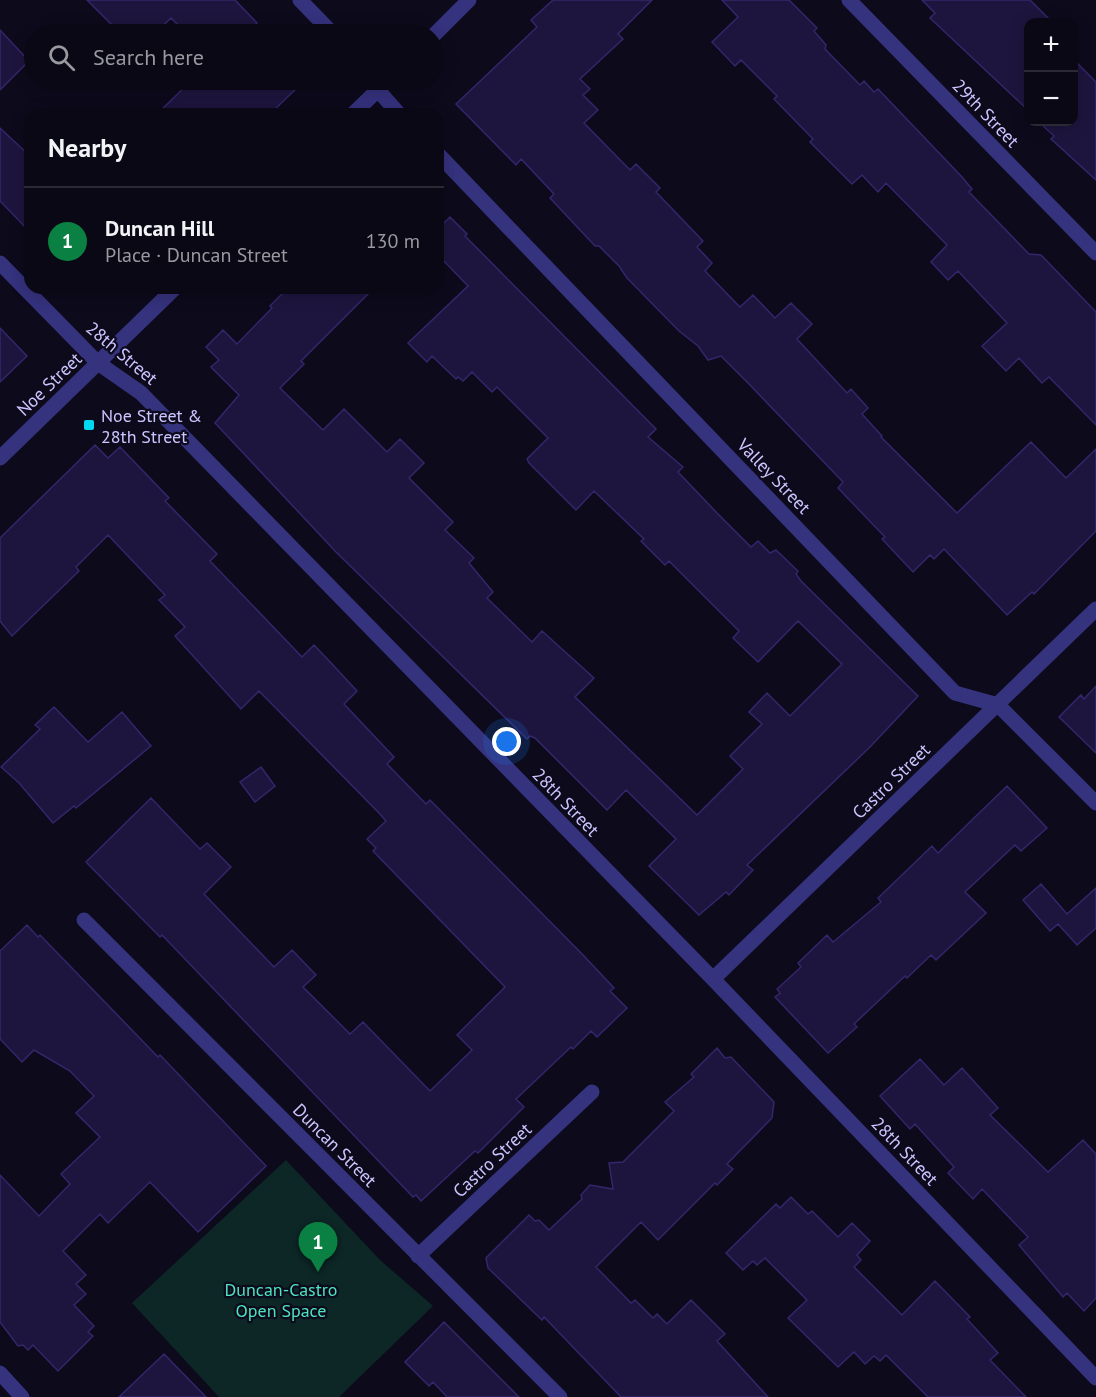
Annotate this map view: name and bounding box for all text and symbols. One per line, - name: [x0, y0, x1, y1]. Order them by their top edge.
- map controls: [1024, 18, 1078, 126]
- button: +: [1024, 18, 1078, 72]
- search box: [24, 24, 444, 90]
- icon: search: [45, 41, 78, 74]
- text: Search here: [93, 43, 204, 71]
- button: −: [1024, 72, 1078, 126]
- street label: 29th Street: [948, 74, 1024, 152]
- text: Nearby: [48, 131, 126, 164]
- text: Duncan Hill: [105, 214, 214, 242]
- text: 1: [62, 228, 73, 254]
- text: 130 m: [366, 228, 420, 254]
- text: Place · Duncan Street: [105, 242, 288, 268]
- street label: 28th Street: [82, 316, 162, 390]
- street label: Noe Street: [12, 347, 86, 421]
- place label: Noe Street & 28th Street: [101, 404, 202, 448]
- marker: Noe Street & 28th Street: [82, 418, 96, 432]
- street label: Valley Street: [732, 433, 816, 519]
- your location: [492, 727, 521, 756]
- street label: Castro Street: [847, 738, 935, 824]
- street label: 28th Street: [528, 763, 604, 841]
- street label: Duncan Street: [288, 1098, 382, 1192]
- street label: 28th Street: [867, 1112, 943, 1190]
- street label: Castro Street: [448, 1118, 536, 1202]
- pin: 1: [298, 1222, 338, 1272]
- park label: Duncan-Castro Open Space: [224, 1278, 338, 1322]

